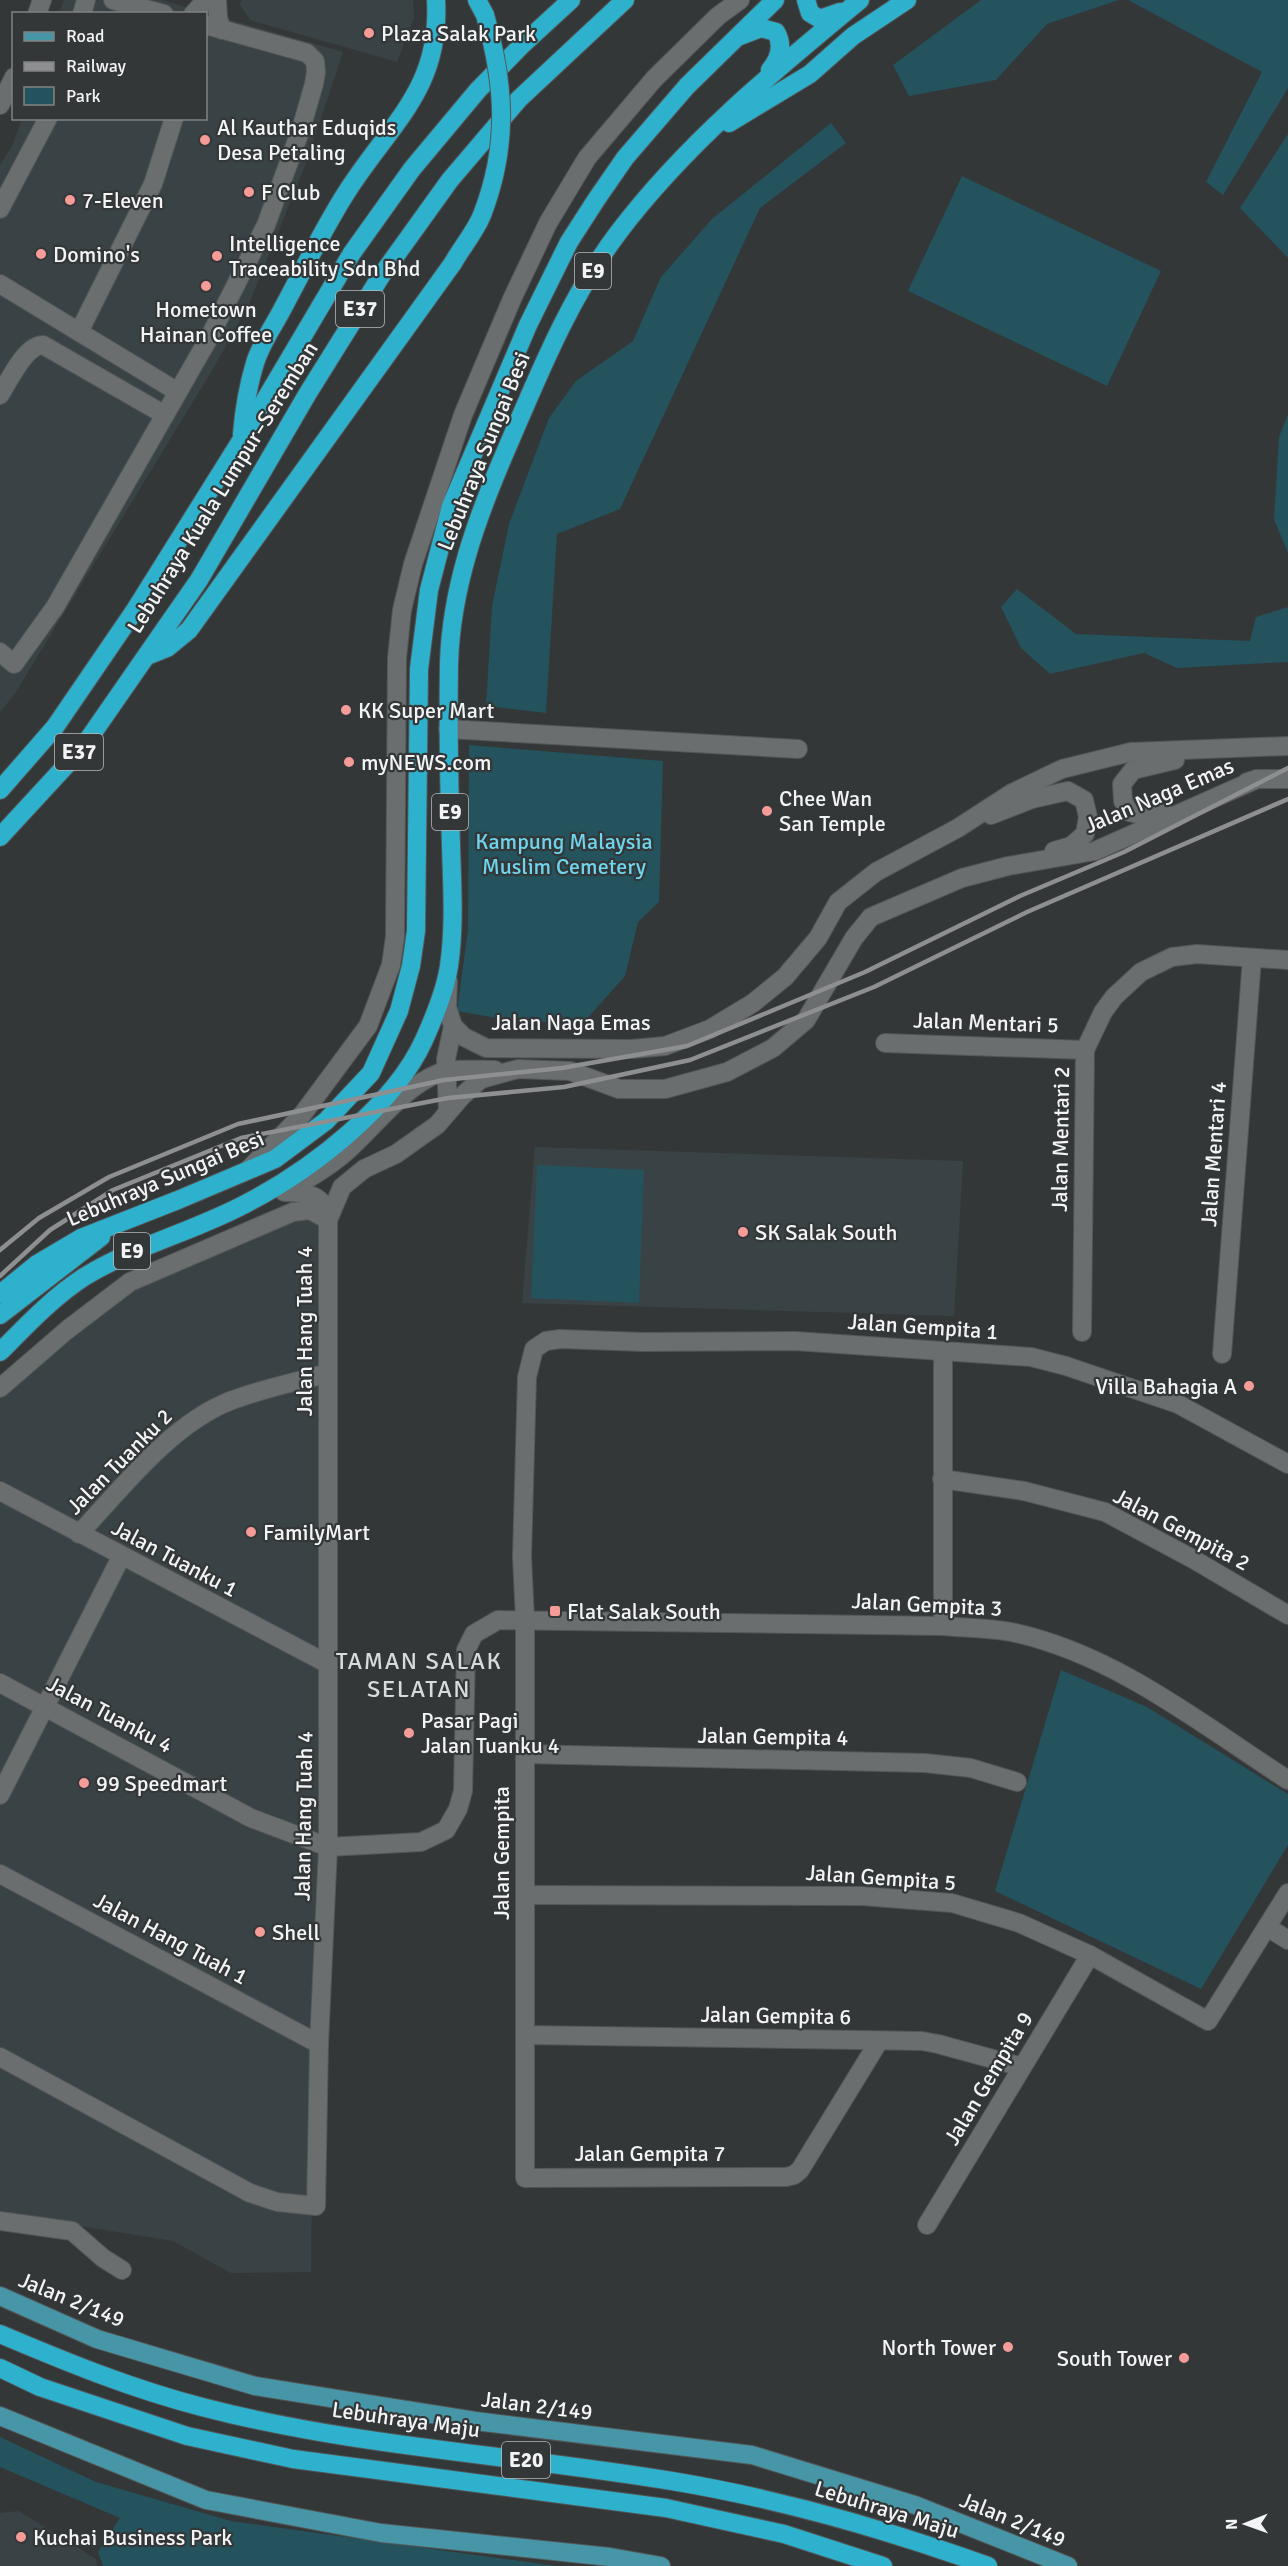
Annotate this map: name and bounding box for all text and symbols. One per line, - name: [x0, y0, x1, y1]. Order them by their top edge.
- legend: [12, 12, 207, 120]
- place label: Plaza Salak Park: [381, 20, 536, 47]
- text: Road: [66, 25, 105, 47]
- marker: Plaza Salak Park: [362, 26, 376, 40]
- text: Railway: [66, 55, 127, 77]
- text: Park: [66, 85, 101, 107]
- place label: Al Kauthar Eduqids Desa Petaling: [217, 114, 396, 166]
- marker: Al Kauthar Eduqids Desa Petaling: [198, 133, 212, 147]
- place label: F Club: [261, 179, 320, 206]
- marker: F Club: [242, 185, 256, 199]
- place label: 7-Eleven: [82, 187, 164, 214]
- marker: 7-Eleven: [63, 193, 77, 207]
- place label: Intelligence Traceability Sdn Bhd: [229, 230, 421, 282]
- place label: Domino's: [53, 241, 140, 268]
- marker: Domino's: [34, 247, 48, 261]
- marker: Intelligence Traceability Sdn Bhd: [210, 249, 224, 263]
- road number: E9: [575, 253, 611, 289]
- marker: Hometown Hainan Coffee: [199, 279, 213, 293]
- road number: E37: [336, 291, 384, 327]
- place label: Hometown Hainan Coffee: [140, 296, 272, 348]
- street label: Lebuhraya Kuala Lumpur–Seremban: [121, 336, 324, 638]
- street label: Lebuhraya Sungai Besi: [431, 348, 536, 555]
- place label: KK Super Mart: [358, 697, 494, 724]
- marker: KK Super Mart: [339, 703, 353, 717]
- road number: E37: [55, 734, 103, 770]
- place label: myNEWS.com: [361, 749, 491, 776]
- street label: Jalan Naga Emas: [1081, 752, 1238, 839]
- marker: myNEWS.com: [342, 755, 356, 769]
- place label: Chee Wan San Temple: [779, 785, 886, 837]
- road number: E9: [432, 794, 468, 830]
- marker: Chee Wan San Temple: [760, 804, 774, 818]
- park label: Kampung Malaysia Muslim Cemetery: [475, 828, 653, 880]
- street label: Jalan Mentari 5: [913, 1006, 1059, 1039]
- street label: Jalan Naga Emas: [491, 1009, 651, 1036]
- street label: Jalan Mentari 2: [1046, 1066, 1075, 1212]
- street label: Jalan Mentari 4: [1195, 1080, 1232, 1228]
- street label: Lebuhraya Sungai Besi: [62, 1125, 268, 1232]
- place label: SK Salak South: [755, 1219, 897, 1246]
- marker: SK Salak South: [736, 1225, 750, 1239]
- road number: E9: [114, 1233, 150, 1269]
- street label: Jalan Hang Tuah 4: [291, 1246, 318, 1416]
- street label: Jalan Gempita 1: [847, 1308, 999, 1345]
- place label: Villa Bahagia A: [1095, 1373, 1238, 1400]
- marker: Villa Bahagia A: [1242, 1379, 1256, 1393]
- street label: Jalan Tuanku 2: [61, 1403, 178, 1520]
- street label: Jalan Gempita 2: [1109, 1482, 1255, 1577]
- street label: Jalan Tuanku 1: [107, 1514, 242, 1603]
- place label: FamilyMart: [263, 1519, 370, 1546]
- marker: FamilyMart: [244, 1525, 258, 1539]
- street label: Jalan Gempita 3: [851, 1587, 1003, 1622]
- place label: Flat Salak South: [567, 1598, 721, 1625]
- marker: Flat Salak South: [548, 1604, 562, 1618]
- district label: TAMAN SALAK SELATAN: [336, 1646, 502, 1704]
- street label: Jalan Tuanku 4: [42, 1670, 177, 1759]
- place label: Pasar Pagi Jalan Tuanku 4: [421, 1707, 560, 1759]
- street label: Jalan Gempita 4: [697, 1722, 849, 1751]
- marker: Pasar Pagi Jalan Tuanku 4: [402, 1726, 416, 1740]
- street label: Jalan Hang Tuah 4: [289, 1731, 318, 1901]
- place label: 99 Speedmart: [96, 1770, 227, 1797]
- marker: 99 Speedmart: [77, 1776, 91, 1790]
- street label: Jalan Gempita: [488, 1786, 515, 1920]
- street label: Jalan Gempita 5: [805, 1859, 957, 1896]
- street label: Jalan Hang Tuah 1: [89, 1887, 252, 1990]
- place label: Shell: [272, 1919, 320, 1946]
- marker: Shell: [253, 1925, 267, 1939]
- street label: Jalan Gempita 6: [700, 2001, 852, 2030]
- street label: Jalan Gempita 9: [938, 2007, 1039, 2150]
- street label: Jalan Gempita 7: [575, 2140, 725, 2167]
- street label: Jalan 2/149: [15, 2266, 129, 2333]
- place label: North Tower: [882, 2334, 996, 2361]
- marker: North Tower: [1001, 2340, 1015, 2354]
- place label: South Tower: [1057, 2345, 1172, 2372]
- marker: South Tower: [1177, 2351, 1191, 2365]
- street label: Jalan 2/149: [480, 2385, 594, 2426]
- street label: Lebuhraya Maju: [330, 2396, 482, 2443]
- road number: E20: [502, 2442, 550, 2478]
- street label: Lebuhraya Maju: [811, 2475, 962, 2544]
- street label: Jalan 2/149: [956, 2486, 1070, 2553]
- north arrow: [1216, 2494, 1276, 2554]
- text: N: [1222, 2519, 1242, 2530]
- place label: Kuchai Business Park: [33, 2524, 232, 2551]
- marker: Kuchai Business Park: [14, 2530, 28, 2544]

